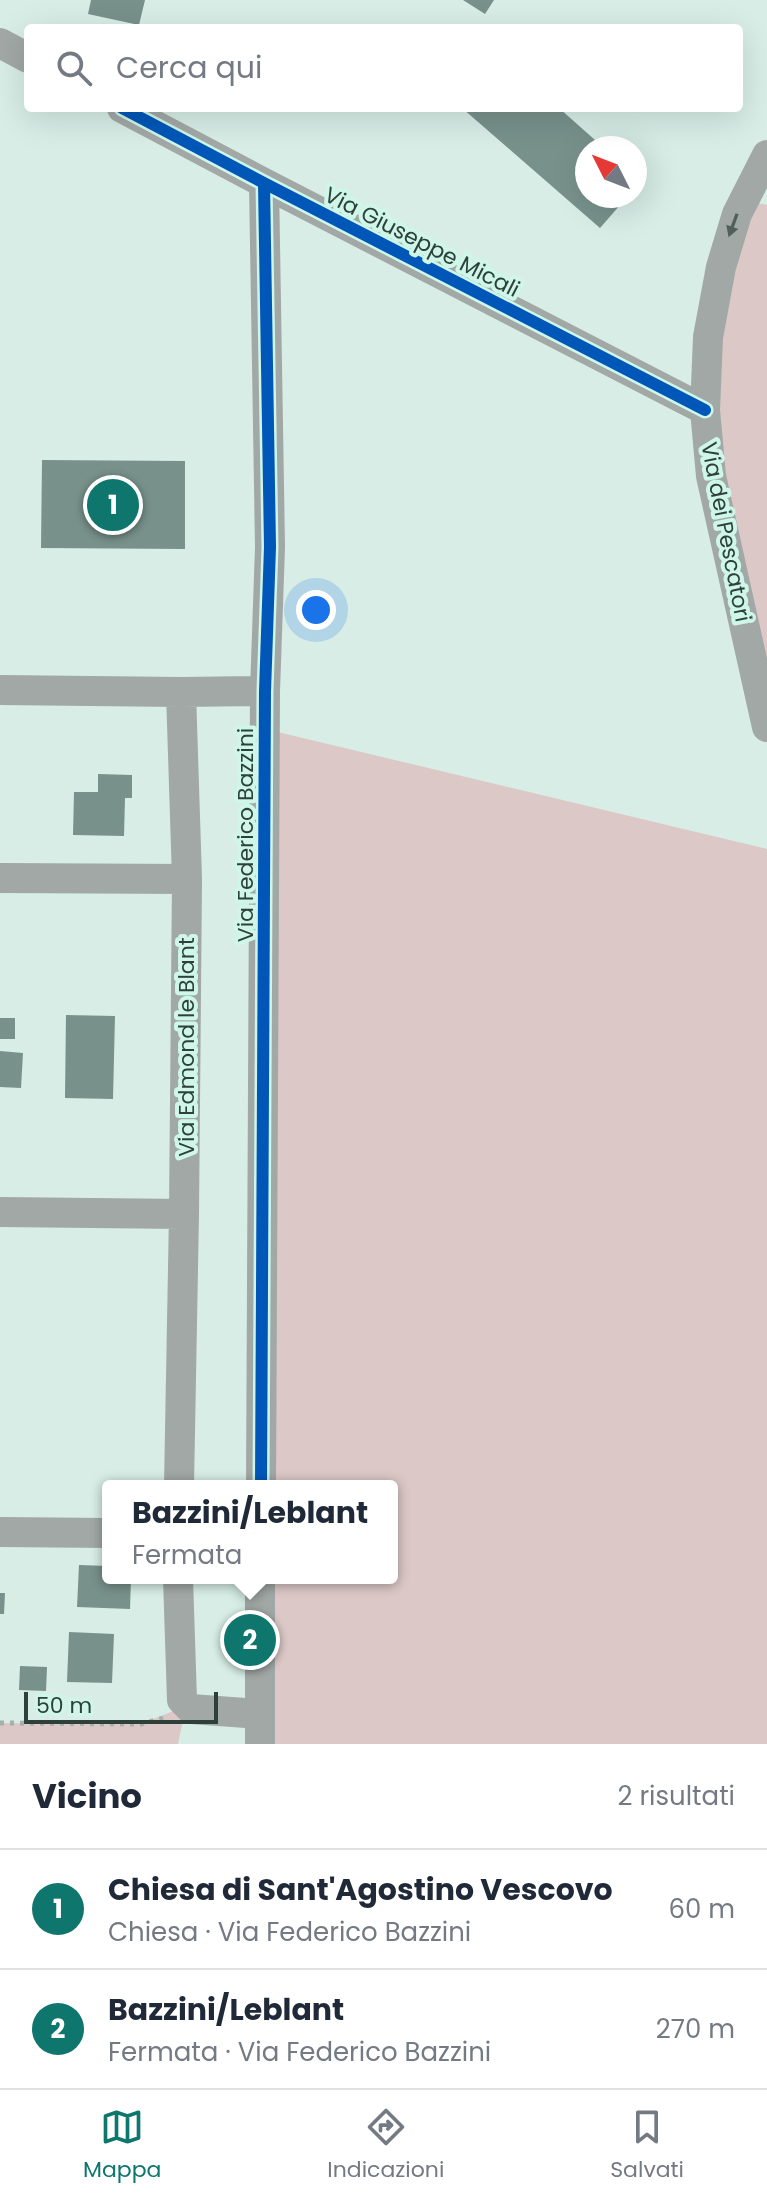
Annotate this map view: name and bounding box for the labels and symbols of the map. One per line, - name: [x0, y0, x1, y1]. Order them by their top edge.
- north arrow: [575, 136, 647, 208]
- street label: Via Giuseppe Micali: [319, 179, 525, 305]
- one-way arrow: [726, 213, 739, 237]
- street label: Via dei Pescatori: [693, 439, 759, 625]
- pin: 1: [87, 475, 139, 535]
- your location: [296, 590, 336, 630]
- street label: Via Federico Bazzini: [230, 728, 261, 942]
- street label: Via Edmond le Blant: [171, 937, 202, 1157]
- pin: 2: [224, 1610, 276, 1670]
- scale bar: [24, 1688, 218, 1724]

